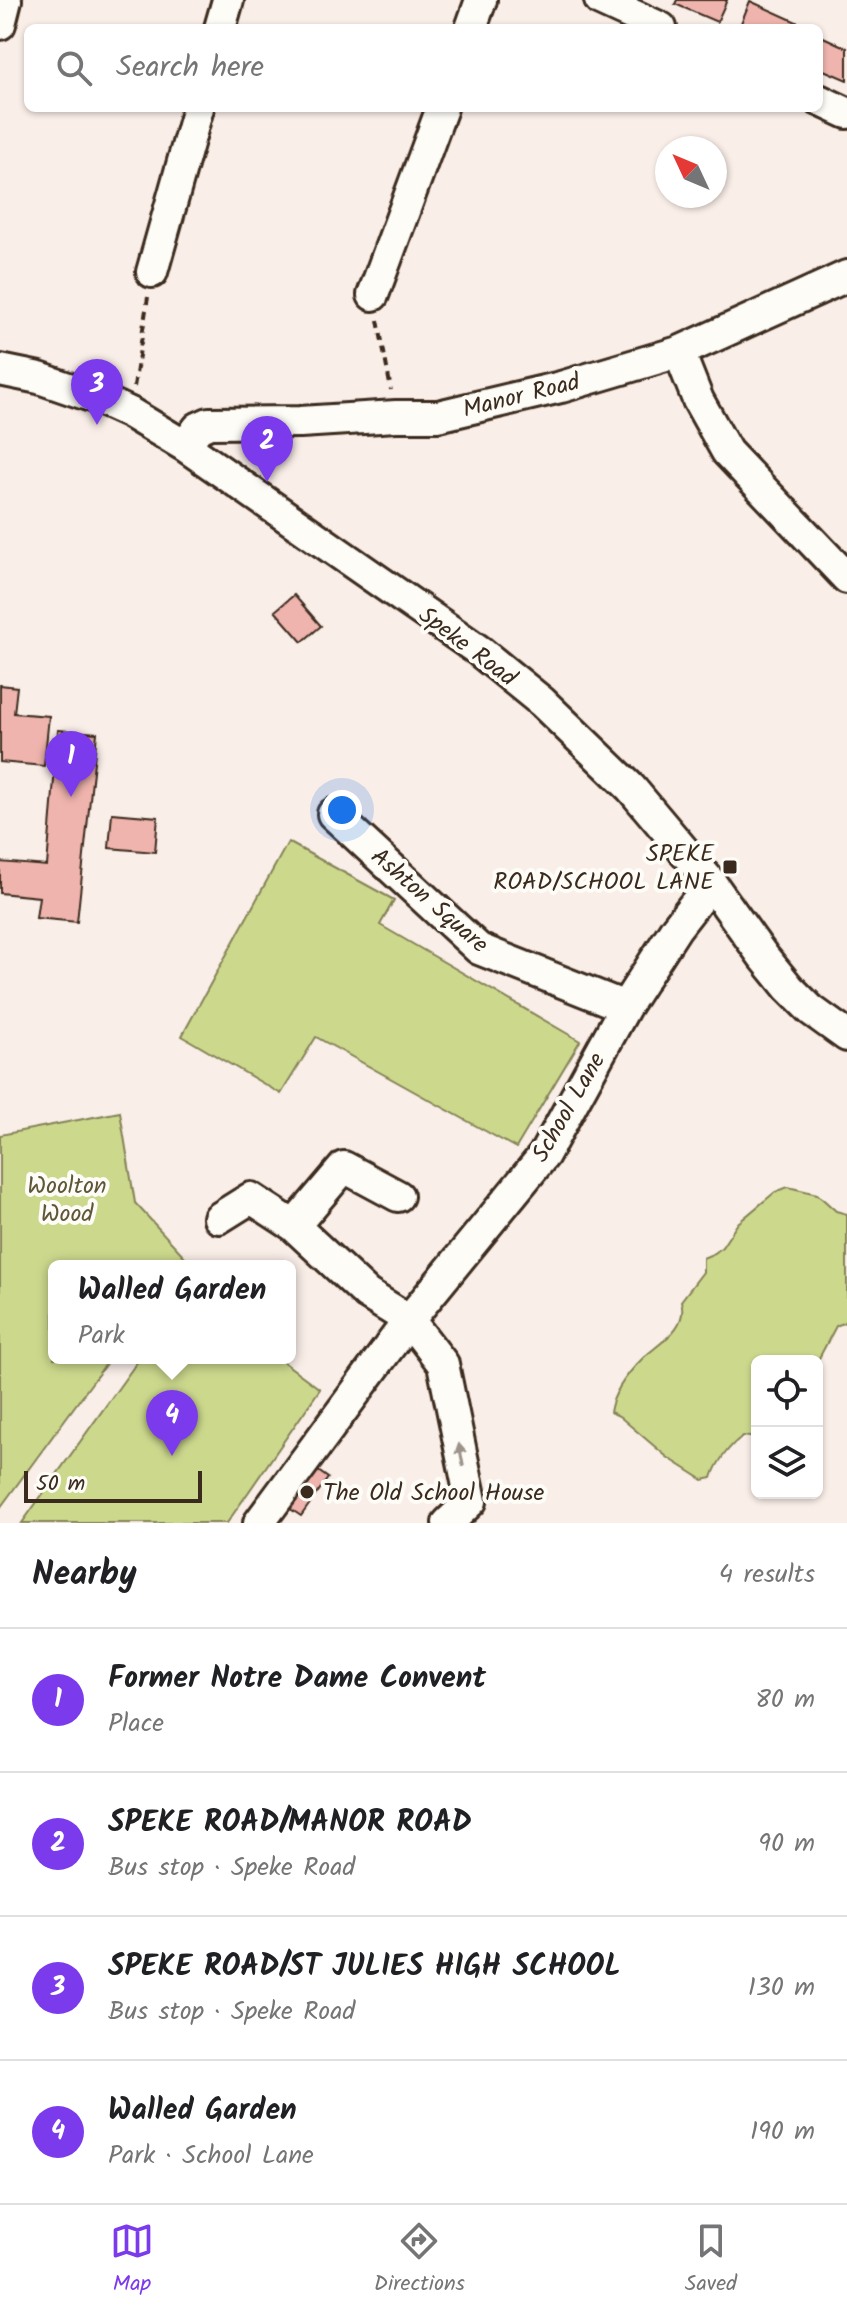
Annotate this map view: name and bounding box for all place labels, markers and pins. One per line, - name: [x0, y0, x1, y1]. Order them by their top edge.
- pin: 3: [71, 359, 123, 425]
- pin: 2: [241, 416, 293, 482]
- pin: 1: [45, 731, 97, 797]
- place label: SPEKE ROAD/SCHOOL LANE: [493, 835, 715, 902]
- marker: SPEKE ROAD/SCHOOL LANE: [721, 858, 739, 876]
- pin: 4: [146, 1390, 198, 1456]
- place label: The Old School House: [323, 1474, 545, 1513]
- marker: The Old School House: [298, 1483, 316, 1501]

